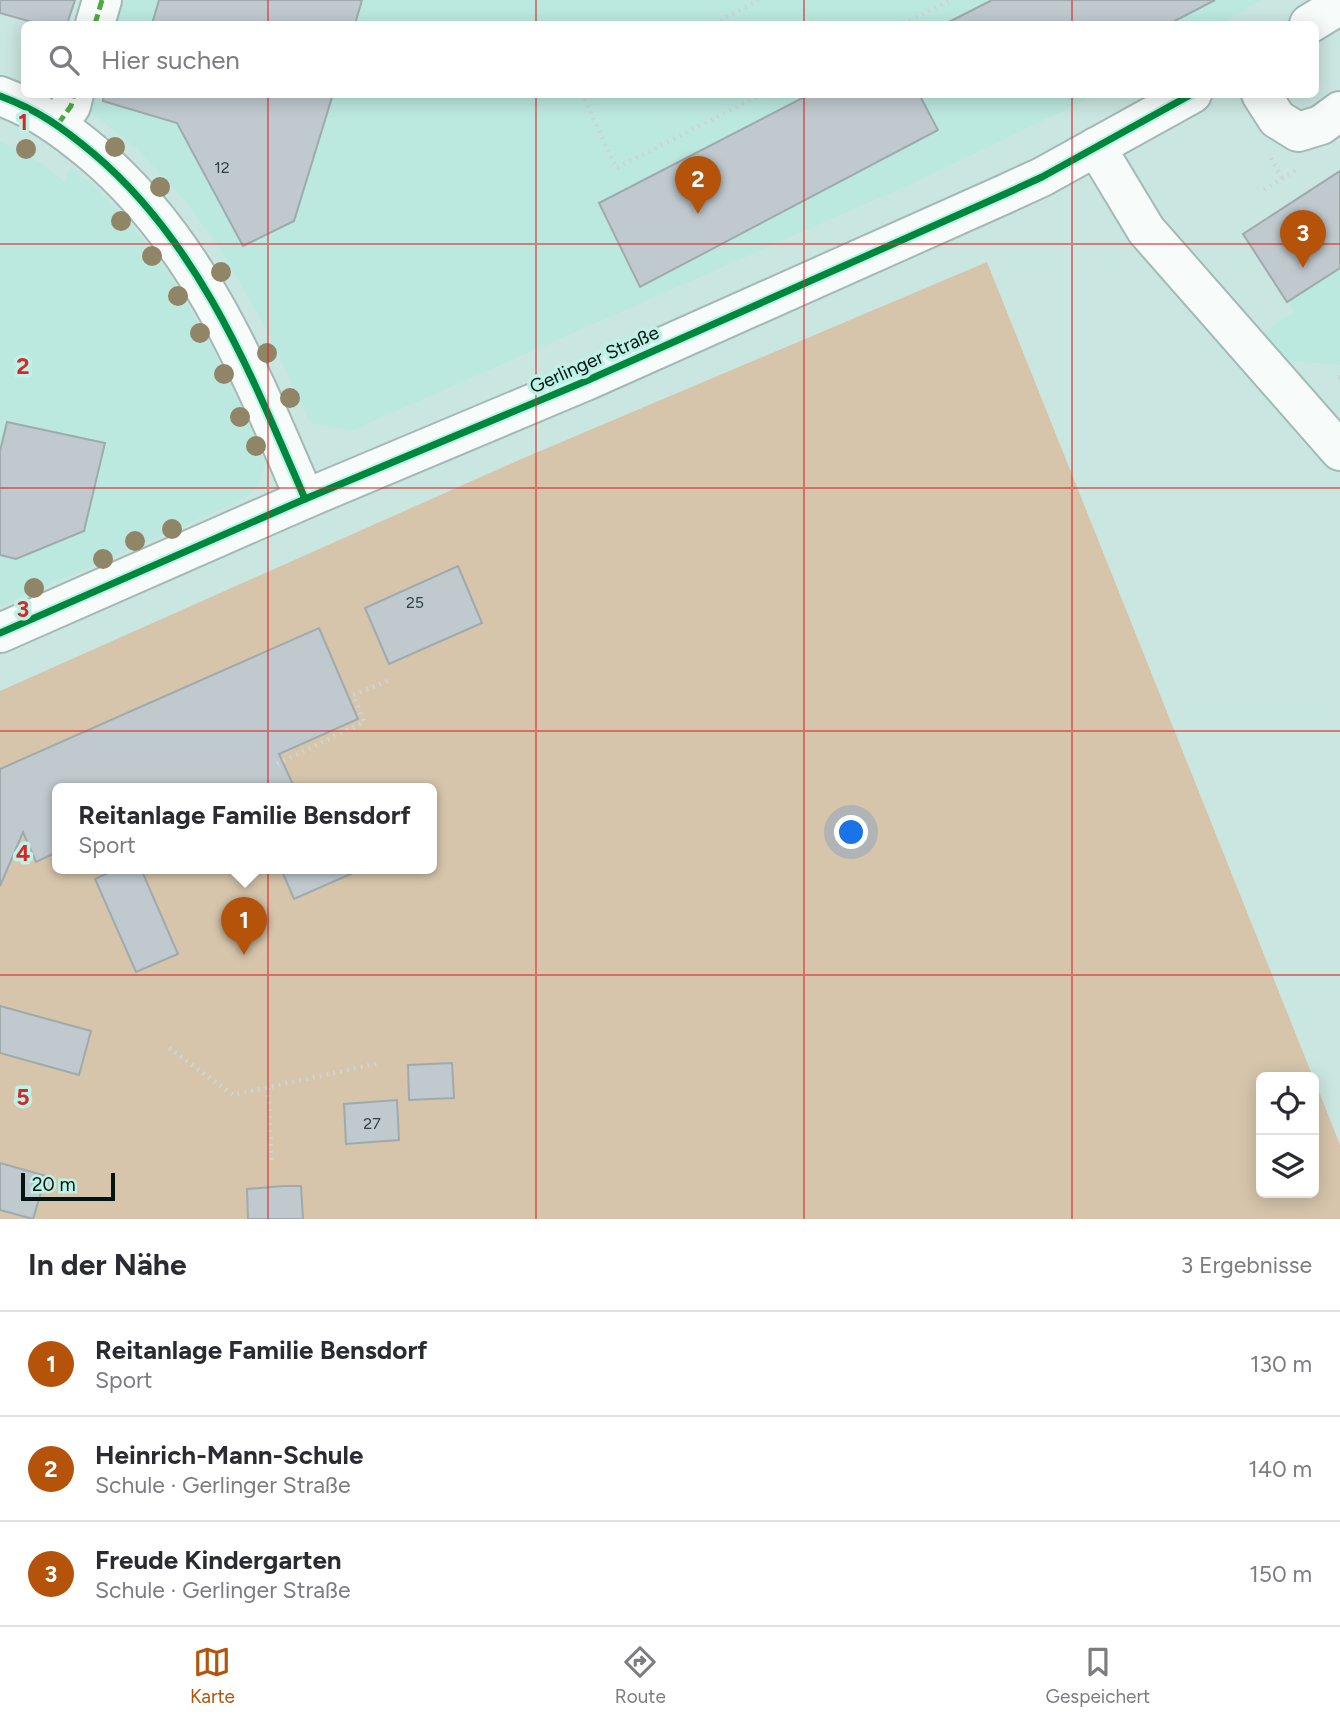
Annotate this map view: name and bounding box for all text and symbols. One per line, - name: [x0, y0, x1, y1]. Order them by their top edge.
- search box: [21, 21, 1319, 98]
- icon: search: [45, 41, 83, 79]
- text: Hier suchen: [101, 44, 240, 76]
- text: 1: [18, 108, 28, 136]
- pin: 2: [675, 156, 721, 214]
- house number: 12: [214, 158, 230, 177]
- pin: 3: [1280, 210, 1326, 268]
- street label: Gerlinger Straße: [526, 321, 662, 398]
- text: 2: [16, 352, 30, 380]
- house number: 25: [406, 593, 424, 612]
- text: 3: [17, 595, 29, 623]
- popup: [52, 783, 437, 874]
- text: Reitanlage Familie Bensdorf: [78, 799, 411, 831]
- your location: [834, 815, 868, 849]
- text: Sport: [78, 831, 136, 859]
- text: 4: [16, 839, 30, 867]
- pin: 1: [221, 897, 267, 955]
- map controls: [1256, 1072, 1319, 1198]
- button: locate: [1256, 1072, 1319, 1135]
- text: 5: [16, 1083, 30, 1111]
- house number: 27: [363, 1114, 381, 1133]
- button: layers: [1256, 1135, 1319, 1198]
- scale bar: [21, 1170, 116, 1202]
- text: 20 m: [32, 1173, 76, 1196]
- text: In der Nähe: [28, 1246, 187, 1283]
- text: 3 Ergebnisse: [1181, 1251, 1312, 1279]
- text: Reitanlage Familie Bensdorf: [95, 1334, 428, 1366]
- text: 1: [46, 1350, 56, 1378]
- text: 130 m: [1250, 1350, 1312, 1378]
- text: Sport: [95, 1366, 153, 1394]
- text: Heinrich-Mann-Schule: [95, 1439, 363, 1471]
- text: 2: [44, 1455, 58, 1483]
- text: 140 m: [1248, 1455, 1312, 1483]
- text: Schule · Gerlinger Straße: [95, 1471, 350, 1499]
- text: Freude Kindergarten: [95, 1544, 342, 1576]
- text: 3: [45, 1560, 57, 1588]
- text: 150 m: [1249, 1560, 1312, 1588]
- text: Schule · Gerlinger Straße: [95, 1576, 350, 1604]
- tab: Karte: [190, 1643, 235, 1708]
- tab: Route: [615, 1643, 666, 1708]
- tab: Gespeichert: [1046, 1643, 1150, 1708]

